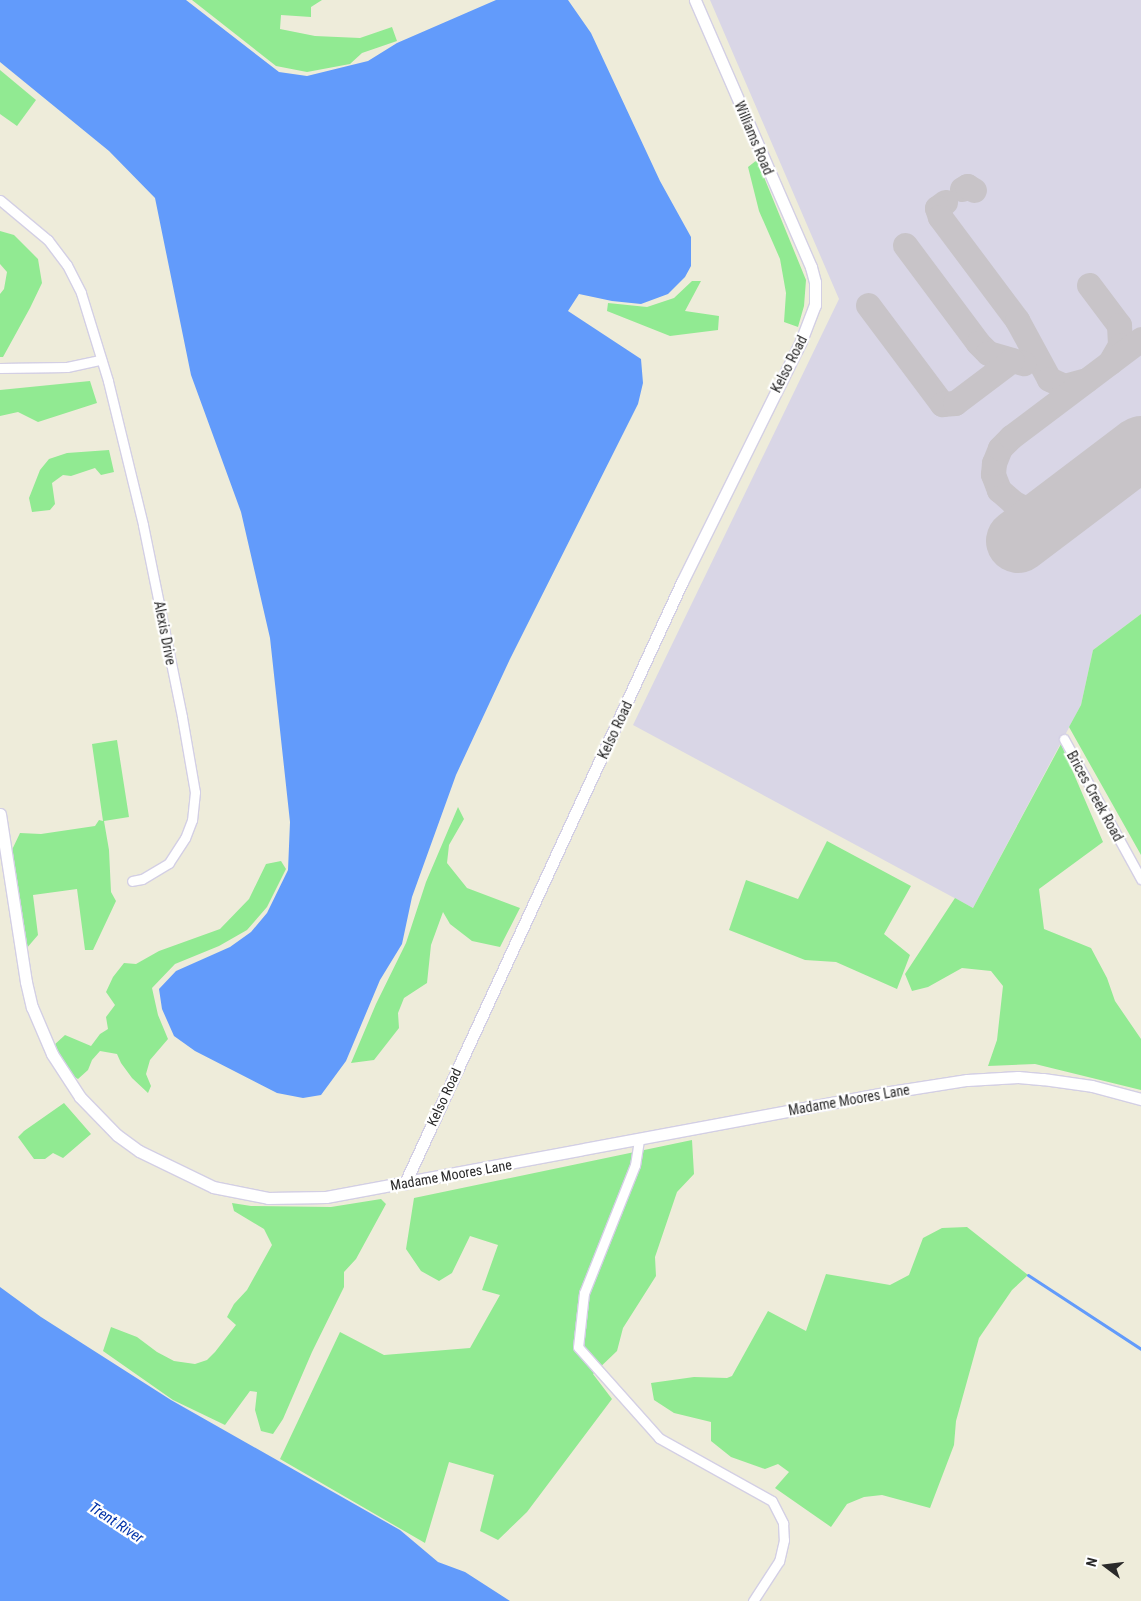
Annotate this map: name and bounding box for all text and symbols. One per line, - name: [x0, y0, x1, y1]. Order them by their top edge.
- street label: Williams Road: [731, 99, 777, 177]
- street label: Kelso Road: [767, 333, 811, 395]
- street label: Alexis Drive: [151, 600, 179, 666]
- street label: Kelso Road: [594, 698, 636, 762]
- street label: Brices Creek Road: [1063, 748, 1127, 844]
- street label: Kelso Road: [423, 1065, 465, 1129]
- street label: Madame Moores Lane: [787, 1081, 911, 1119]
- street label: Madame Moores Lane: [389, 1156, 513, 1194]
- water label: Trent River: [85, 1499, 147, 1547]
- north arrow: [1081, 1541, 1131, 1591]
- text: N: [1083, 1556, 1100, 1568]

